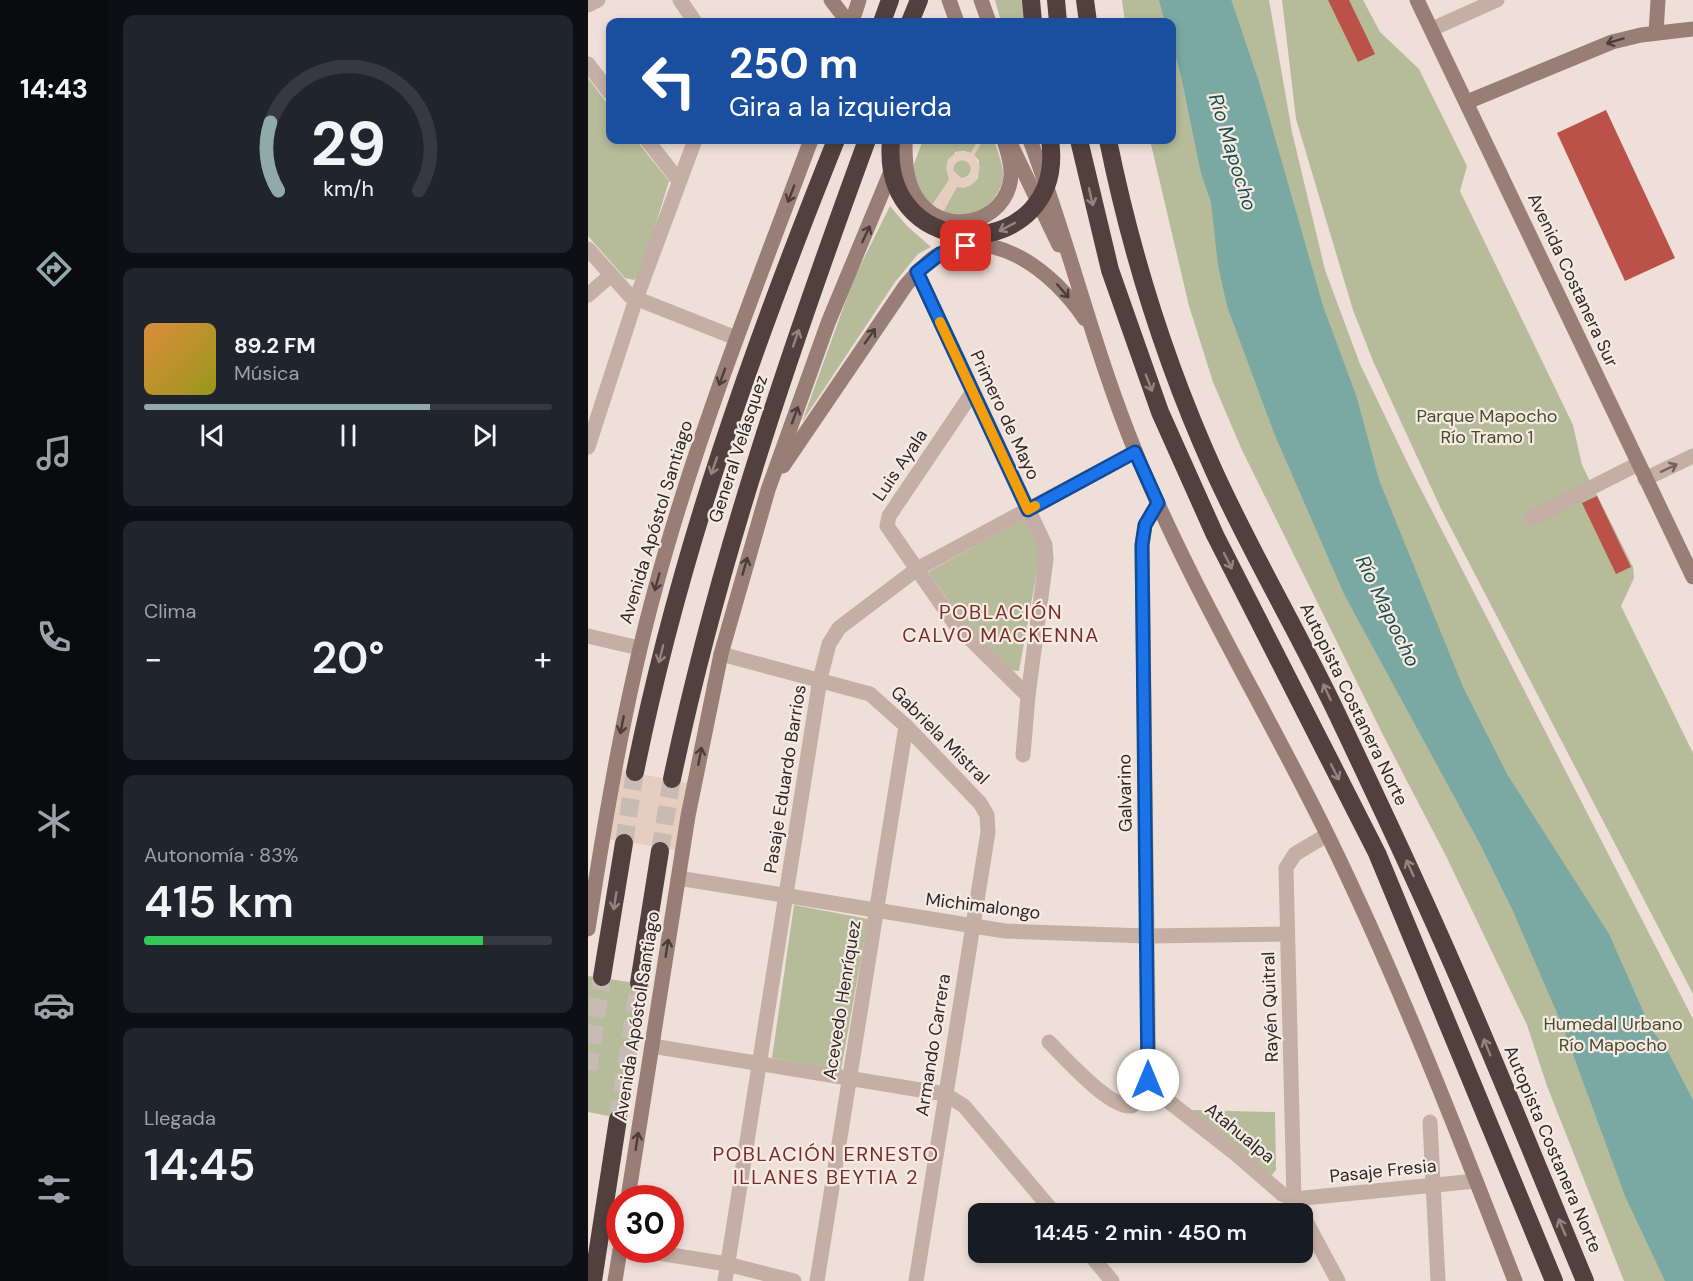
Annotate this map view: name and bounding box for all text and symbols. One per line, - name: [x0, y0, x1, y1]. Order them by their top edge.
- text: 250 m: [729, 36, 858, 91]
- one-way arrow: [1606, 36, 1625, 47]
- icon: left: [630, 42, 708, 120]
- text: 14:43: [20, 71, 88, 106]
- text: Gira a la izquierda: [729, 89, 952, 124]
- water label: Río Mapocho: [1203, 90, 1263, 214]
- text: 29: [310, 103, 386, 184]
- text: km/h: [323, 175, 373, 203]
- one-way arrow: [784, 184, 795, 203]
- one-way arrow: [1086, 187, 1098, 206]
- street label: Avenida Costanera Sur: [1522, 189, 1624, 371]
- pin: [940, 220, 991, 271]
- one-way arrow: [999, 221, 1017, 233]
- one-way arrow: [861, 225, 873, 243]
- icon: arrive: [949, 229, 982, 262]
- icon: directions: [33, 248, 75, 290]
- one-way arrow: [1055, 282, 1069, 298]
- one-way arrow: [864, 328, 876, 345]
- one-way arrow: [792, 329, 803, 348]
- text: 89.2 FM: [234, 331, 316, 360]
- street label: Primero de Mayo: [964, 346, 1046, 484]
- text: Música: [234, 360, 299, 386]
- one-way arrow: [716, 367, 727, 386]
- street label: General Velásquez: [703, 372, 773, 526]
- one-way arrow: [1144, 373, 1155, 392]
- park label: Parque Mapocho Río Tramo 1: [1417, 404, 1557, 449]
- one-way arrow: [790, 406, 801, 425]
- street label: Avenida Apóstol Santiago: [614, 417, 698, 627]
- icon: previous: [196, 419, 229, 452]
- icon: pause: [332, 419, 365, 452]
- icon: next: [468, 419, 501, 452]
- street label: Luis Ayala: [867, 424, 933, 506]
- icon: music: [33, 432, 75, 474]
- one-way arrow: [708, 456, 719, 475]
- one-way arrow: [1659, 461, 1677, 473]
- water label: Río Mapocho: [1350, 551, 1426, 671]
- one-way arrow: [1222, 552, 1234, 569]
- one-way arrow: [740, 557, 751, 576]
- one-way arrow: [651, 572, 662, 591]
- text: Clima: [144, 598, 196, 624]
- street label: Autopista Costanera Norte: [1294, 598, 1414, 810]
- district label: POBLACIÓN CALVO MACKENNA: [902, 599, 1100, 648]
- icon: phone: [33, 616, 75, 658]
- text: 20°: [311, 628, 385, 687]
- text: −: [144, 637, 162, 680]
- text: +: [534, 637, 552, 680]
- one-way arrow: [654, 644, 666, 663]
- street label: Gabriela Mistral: [886, 681, 994, 789]
- street label: Pasaje Eduardo Barrios: [758, 683, 812, 875]
- one-way arrow: [1320, 683, 1332, 701]
- one-way arrow: [616, 715, 627, 734]
- one-way arrow: [695, 746, 706, 766]
- street label: Galvarino: [1112, 754, 1138, 832]
- one-way arrow: [1330, 763, 1342, 781]
- icon: climate: [33, 800, 75, 842]
- text: Autonomía · 83%: [144, 842, 298, 868]
- one-way arrow: [1403, 860, 1415, 878]
- text: 415 km: [144, 872, 294, 931]
- street label: Michimalongo: [924, 887, 1042, 925]
- one-way arrow: [609, 891, 620, 910]
- street label: Avenida Apóstol Santiago: [609, 910, 665, 1122]
- street label: Acevedo Henríquez: [818, 919, 866, 1081]
- one-way arrow: [662, 939, 673, 958]
- street label: Rayén Quitral: [1256, 951, 1284, 1063]
- street label: Armando Carrera: [910, 972, 956, 1118]
- icon: car: [33, 984, 75, 1026]
- park label: Humedal Urbano Río Mapocho: [1543, 1012, 1683, 1057]
- one-way arrow: [1481, 1038, 1492, 1057]
- street label: Autopista Costanera Norte: [1498, 1042, 1608, 1256]
- position arrow: [1116, 1048, 1180, 1112]
- street label: Atahualpa: [1200, 1097, 1280, 1169]
- text: Llegada: [144, 1105, 216, 1131]
- one-way arrow: [632, 1131, 643, 1151]
- text: 14:45: [144, 1135, 256, 1194]
- district label: POBLACIÓN ERNESTO ILLANES BEYTIA 2: [713, 1141, 939, 1190]
- street label: Pasaje Fresia: [1328, 1153, 1438, 1189]
- icon: filters: [33, 1168, 75, 1210]
- speed limit sign: 30: [606, 1185, 684, 1263]
- text: 14:45 · 2 min · 450 m: [1034, 1218, 1247, 1247]
- one-way arrow: [1556, 1218, 1567, 1237]

